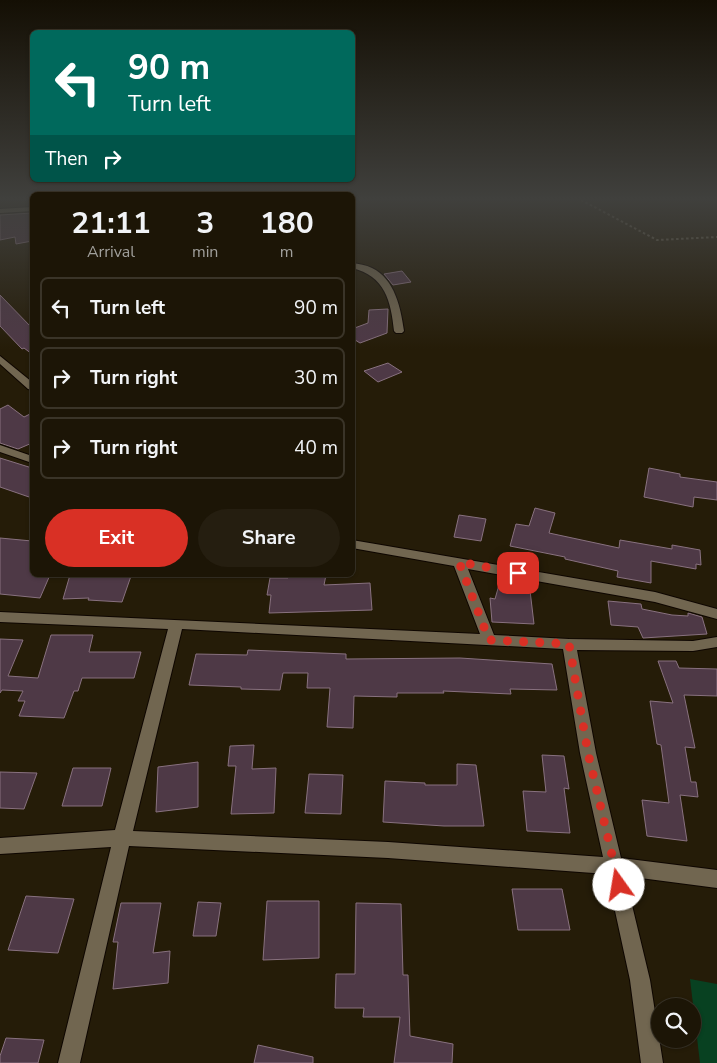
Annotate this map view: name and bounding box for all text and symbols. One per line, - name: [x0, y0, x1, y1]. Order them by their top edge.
- text: 90 m: [128, 44, 210, 91]
- icon: left: [45, 50, 110, 115]
- text: Turn left: [128, 89, 211, 119]
- icon: right: [98, 145, 126, 173]
- text: Then: [45, 146, 88, 172]
- text: 21:11: [71, 203, 151, 244]
- text: 3: [196, 203, 214, 244]
- text: 180: [260, 203, 314, 244]
- text: Arrival: [87, 241, 135, 263]
- text: min: [192, 241, 218, 263]
- text: m: [280, 241, 294, 263]
- icon: left: [47, 294, 75, 322]
- text: Turn left: [90, 295, 165, 321]
- text: 90 m: [294, 295, 338, 321]
- icon: right: [47, 364, 75, 392]
- text: Turn right: [90, 365, 177, 391]
- text: 30 m: [294, 365, 338, 391]
- icon: right: [47, 434, 75, 462]
- text: Turn right: [90, 435, 177, 461]
- text: 40 m: [294, 435, 338, 461]
- button: Exit: [45, 509, 188, 567]
- button: Share: [198, 509, 340, 567]
- pin: [497, 552, 539, 594]
- icon: arrive: [504, 559, 532, 587]
- position arrow: [592, 858, 644, 910]
- map controls: [651, 998, 701, 1048]
- button: search: [651, 998, 701, 1048]

